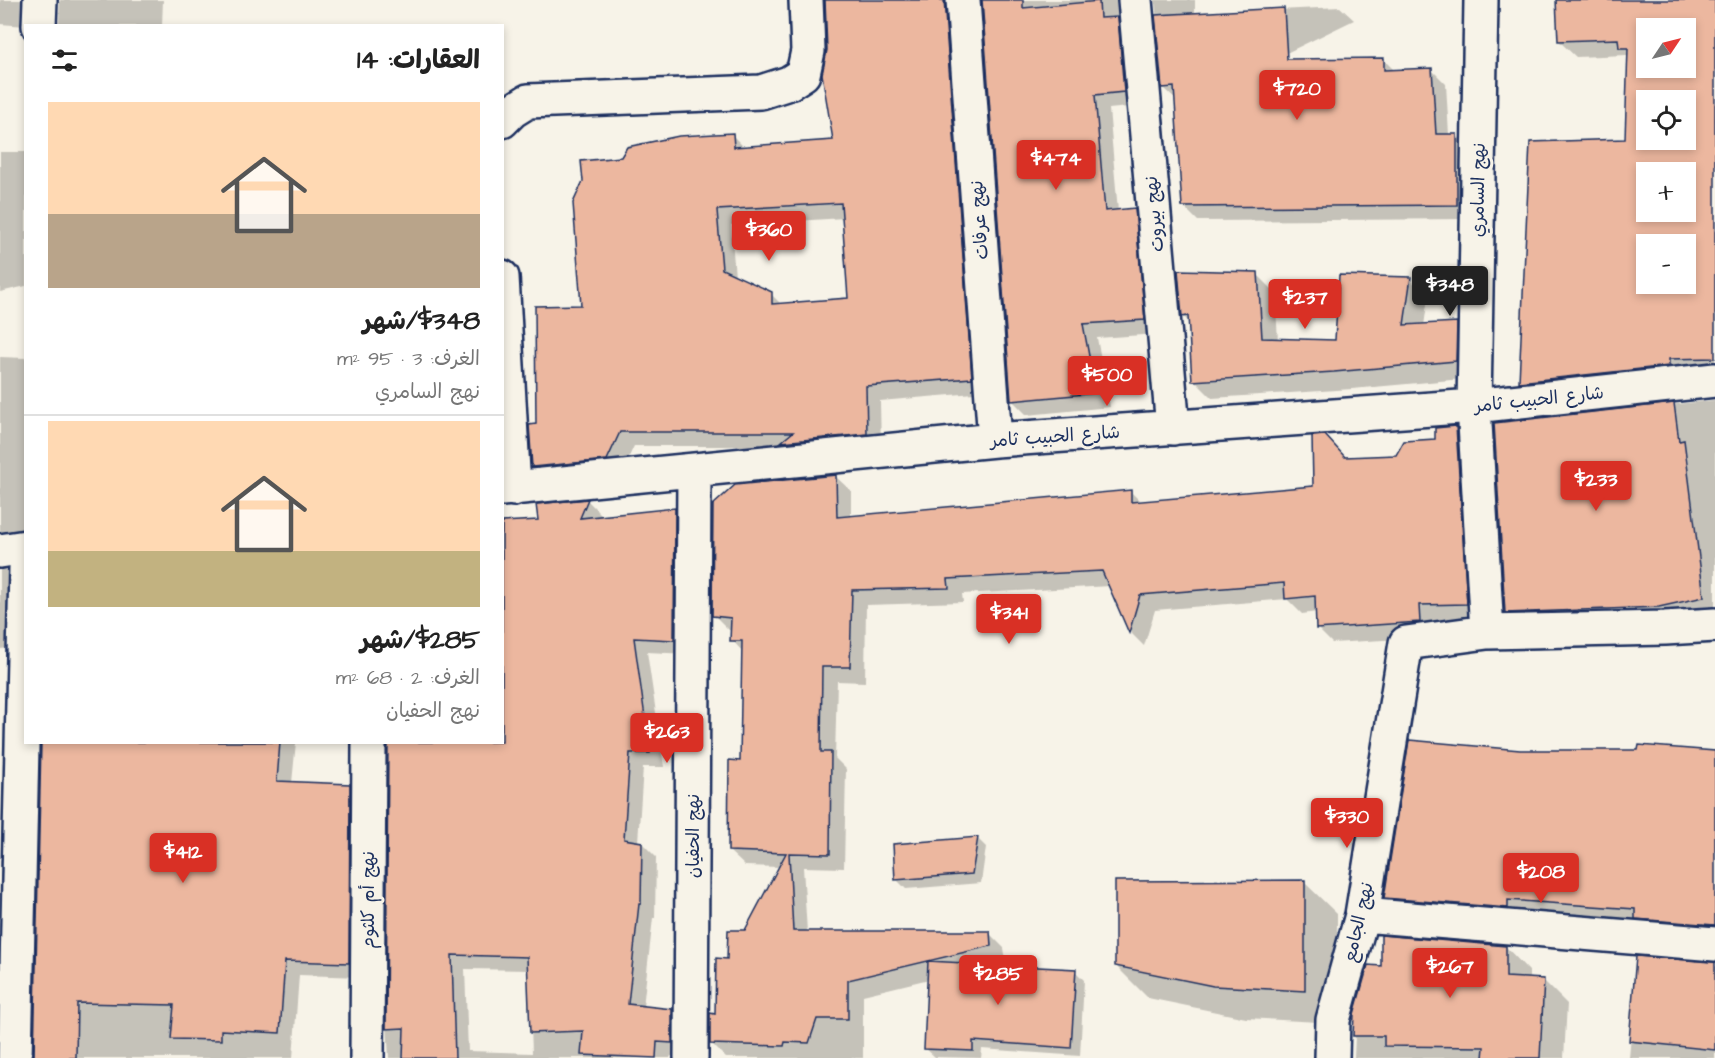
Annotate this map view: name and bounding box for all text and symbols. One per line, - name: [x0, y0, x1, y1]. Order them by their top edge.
- north arrow: [1636, 18, 1696, 78]
- map controls: [1636, 18, 1696, 294]
- text: العقارات: 14: [357, 42, 480, 78]
- icon: filters: [48, 44, 81, 77]
- pin: $720: [1261, 70, 1333, 121]
- text: $720: [1273, 75, 1321, 103]
- button: locate: [1636, 90, 1696, 150]
- pin: $474: [1020, 140, 1092, 191]
- icon: home: [210, 141, 318, 249]
- street label: نهج السامري: [1465, 143, 1492, 237]
- text: $474: [1031, 145, 1081, 173]
- button: +: [1636, 162, 1696, 222]
- street label: نهج بيروت: [1139, 175, 1170, 253]
- street label: نهج عرفات: [964, 179, 995, 260]
- pin: $360: [733, 211, 805, 262]
- text: $360: [746, 216, 792, 244]
- button: −: [1636, 234, 1696, 294]
- pin: $348: [1414, 266, 1486, 317]
- text: $348: [1426, 271, 1474, 299]
- pin: $237: [1269, 279, 1341, 330]
- text: $237: [1282, 284, 1328, 312]
- text: $348/شهر: [363, 303, 480, 339]
- text: الغرف: 3 · 95 m²: [337, 345, 480, 373]
- pin: $500: [1071, 356, 1143, 407]
- text: $500: [1082, 361, 1132, 389]
- text: نهج السامري: [375, 378, 480, 406]
- street label: شارع الحبيب ثامر: [1471, 380, 1605, 419]
- street label: شارع الحبيب ثامر: [987, 419, 1121, 454]
- icon: home: [210, 460, 318, 568]
- pin: $233: [1560, 461, 1632, 512]
- text: $233: [1575, 466, 1617, 494]
- pin: $341: [973, 594, 1045, 645]
- text: $341: [990, 599, 1028, 627]
- text: $285/شهر: [360, 622, 480, 658]
- text: الغرف: 2 · 68 m²: [336, 664, 480, 692]
- text: نهج الحفيان: [386, 697, 480, 725]
- pin: $263: [631, 713, 703, 764]
- text: $263: [644, 718, 690, 746]
- street label: نهج الحفيان: [681, 794, 706, 878]
- pin: $330: [1311, 798, 1383, 849]
- text: $330: [1325, 803, 1369, 831]
- pin: $412: [147, 833, 219, 884]
- text: $412: [164, 838, 202, 866]
- street label: نهج أم كلثوم: [356, 851, 382, 949]
- pin: $208: [1505, 853, 1577, 904]
- text: $208: [1517, 858, 1565, 886]
- street label: نهج الجامع: [1337, 880, 1380, 965]
- pin: $267: [1414, 948, 1486, 999]
- text: $267: [1426, 953, 1474, 981]
- pin: $285: [962, 955, 1034, 1006]
- text: $285: [973, 960, 1023, 988]

